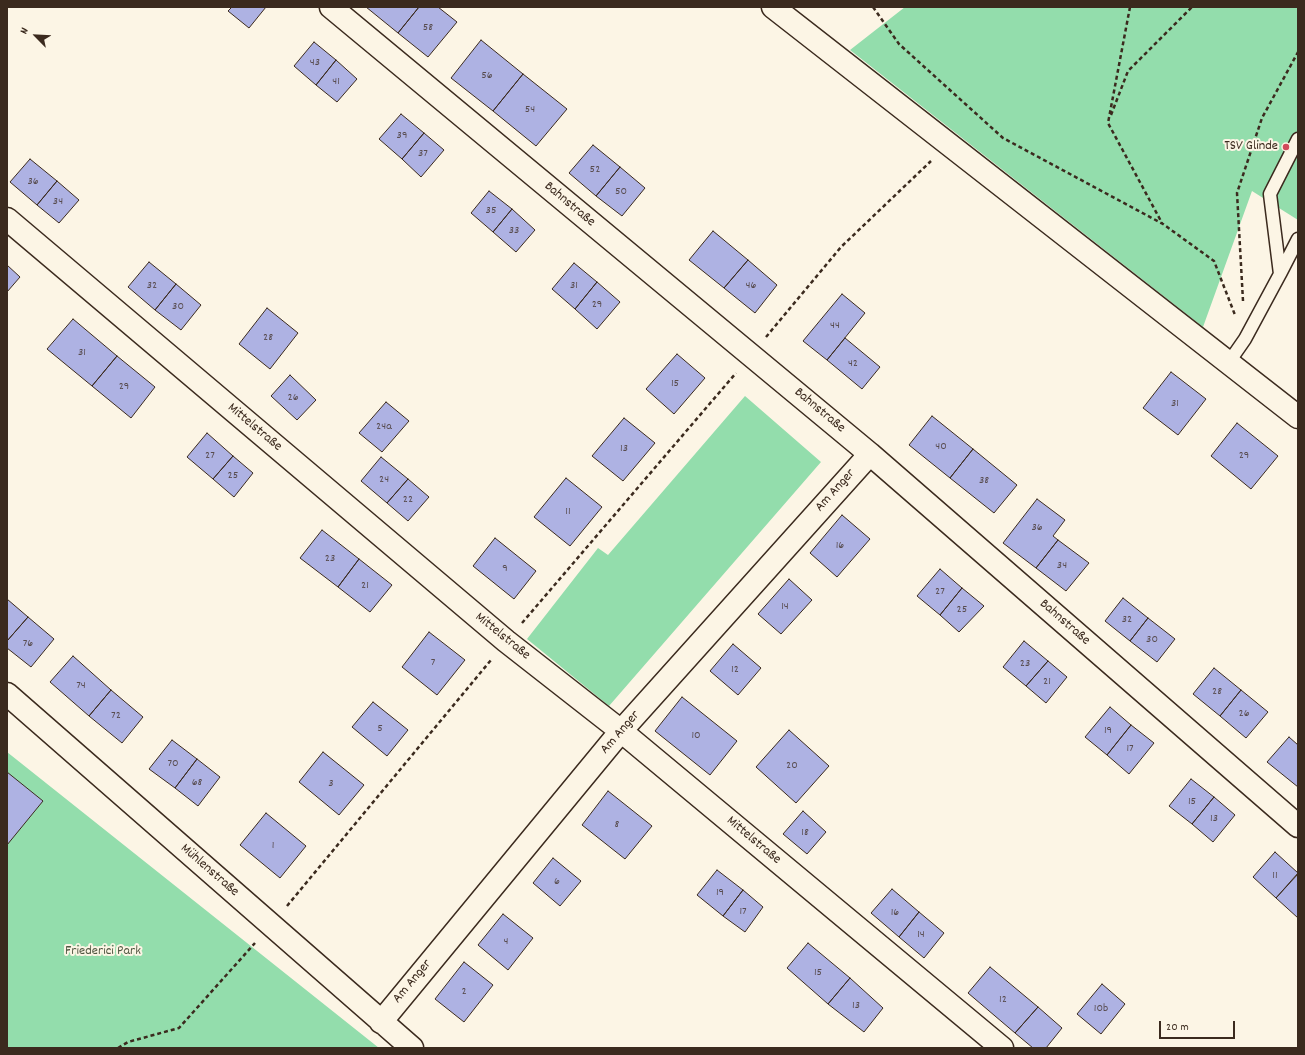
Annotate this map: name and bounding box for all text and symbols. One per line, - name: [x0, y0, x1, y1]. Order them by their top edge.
- north arrow: [16, 16, 56, 56]
- house number: 58: [423, 21, 433, 35]
- text: N: [17, 25, 33, 37]
- house number: 43: [310, 56, 320, 70]
- house number: 56: [481, 69, 493, 83]
- house number: 41: [332, 75, 340, 89]
- house number: 54: [525, 103, 535, 117]
- house number: 39: [397, 129, 407, 143]
- place label: TSV Glinde: [1224, 139, 1278, 155]
- marker: TSV Glinde: [1281, 142, 1291, 152]
- house number: 37: [418, 147, 428, 161]
- house number: 52: [590, 163, 600, 177]
- house number: 36: [27, 175, 39, 189]
- street label: Bahnstraße: [540, 179, 598, 231]
- house number: 50: [615, 185, 627, 199]
- house number: 34: [53, 195, 63, 209]
- house number: 35: [486, 204, 496, 218]
- house number: 33: [509, 224, 519, 238]
- house number: 32: [147, 279, 157, 293]
- house number: 31: [570, 279, 578, 293]
- house number: 46: [746, 279, 756, 293]
- house number: 29: [592, 298, 602, 312]
- house number: 30: [172, 300, 184, 314]
- house number: 44: [830, 319, 840, 333]
- house number: 28: [263, 331, 273, 345]
- house number: 31: [78, 346, 86, 360]
- house number: 42: [848, 357, 858, 371]
- house number: 15: [671, 377, 679, 391]
- house number: 29: [119, 380, 129, 394]
- street label: Bahnstraße: [790, 385, 848, 437]
- house number: 26: [287, 391, 299, 405]
- house number: 31: [1171, 397, 1179, 411]
- street label: Mittelstraße: [223, 400, 285, 456]
- house number: 24a: [376, 420, 392, 434]
- house number: 40: [935, 440, 947, 454]
- house number: 13: [620, 442, 628, 456]
- house number: 27: [205, 449, 215, 463]
- house number: 29: [1239, 449, 1249, 463]
- street label: Am Anger: [812, 466, 860, 516]
- house number: 25: [228, 469, 238, 483]
- house number: 24: [379, 473, 389, 487]
- house number: 38: [979, 474, 989, 488]
- house number: 22: [403, 493, 413, 507]
- house number: 11: [565, 505, 571, 519]
- house number: 36: [1031, 521, 1043, 535]
- house number: 16: [836, 539, 844, 553]
- house number: 23: [325, 552, 335, 566]
- house number: 34: [1057, 559, 1067, 573]
- house number: 9: [502, 562, 508, 576]
- house number: 21: [361, 579, 369, 593]
- house number: 27: [935, 585, 945, 599]
- street label: Bahnstraße: [1035, 596, 1093, 650]
- house number: 14: [781, 600, 789, 614]
- house number: 25: [957, 603, 967, 617]
- street label: Mittelstraße: [471, 610, 533, 664]
- house number: 32: [1122, 613, 1132, 627]
- house number: 30: [1146, 633, 1158, 647]
- house number: 76: [23, 637, 33, 651]
- house number: 7: [431, 656, 435, 670]
- house number: 23: [1020, 657, 1030, 671]
- house number: 12: [731, 663, 739, 677]
- house number: 21: [1043, 675, 1051, 689]
- house number: 74: [76, 679, 86, 693]
- house number: 28: [1212, 685, 1222, 699]
- house number: 26: [1238, 707, 1250, 721]
- street label: Am Anger: [598, 708, 644, 758]
- house number: 72: [111, 709, 121, 723]
- house number: 5: [377, 722, 383, 736]
- house number: 19: [1104, 724, 1112, 738]
- house number: 10: [691, 729, 701, 743]
- house number: 17: [1126, 742, 1134, 756]
- house number: 70: [167, 757, 179, 771]
- house number: 20: [786, 759, 798, 773]
- house number: 68: [192, 776, 202, 790]
- house number: 3: [328, 777, 334, 791]
- house number: 15: [1188, 795, 1196, 809]
- house number: 13: [1210, 812, 1218, 826]
- street label: Mittelstraße: [722, 813, 784, 869]
- house number: 8: [615, 818, 619, 832]
- house number: 18: [801, 826, 809, 840]
- house number: 1: [272, 839, 274, 853]
- street label: Mühlenstraße: [176, 841, 242, 901]
- house number: 11: [1272, 869, 1278, 883]
- house number: 6: [554, 875, 560, 889]
- house number: 19: [716, 886, 724, 900]
- house number: 17: [739, 905, 747, 919]
- house number: 16: [891, 906, 899, 920]
- house number: 14: [917, 928, 925, 942]
- house number: 4: [504, 935, 508, 949]
- park label: Friederici Park: [65, 944, 141, 960]
- street label: Am Anger: [390, 957, 436, 1007]
- house number: 15: [814, 966, 822, 980]
- house number: 2: [461, 985, 467, 999]
- house number: 12: [999, 993, 1007, 1007]
- house number: 13: [852, 999, 860, 1013]
- house number: 10b: [1094, 1002, 1108, 1016]
- scale bar: [1161, 1013, 1237, 1039]
- text: 20 m: [1166, 1019, 1189, 1036]

